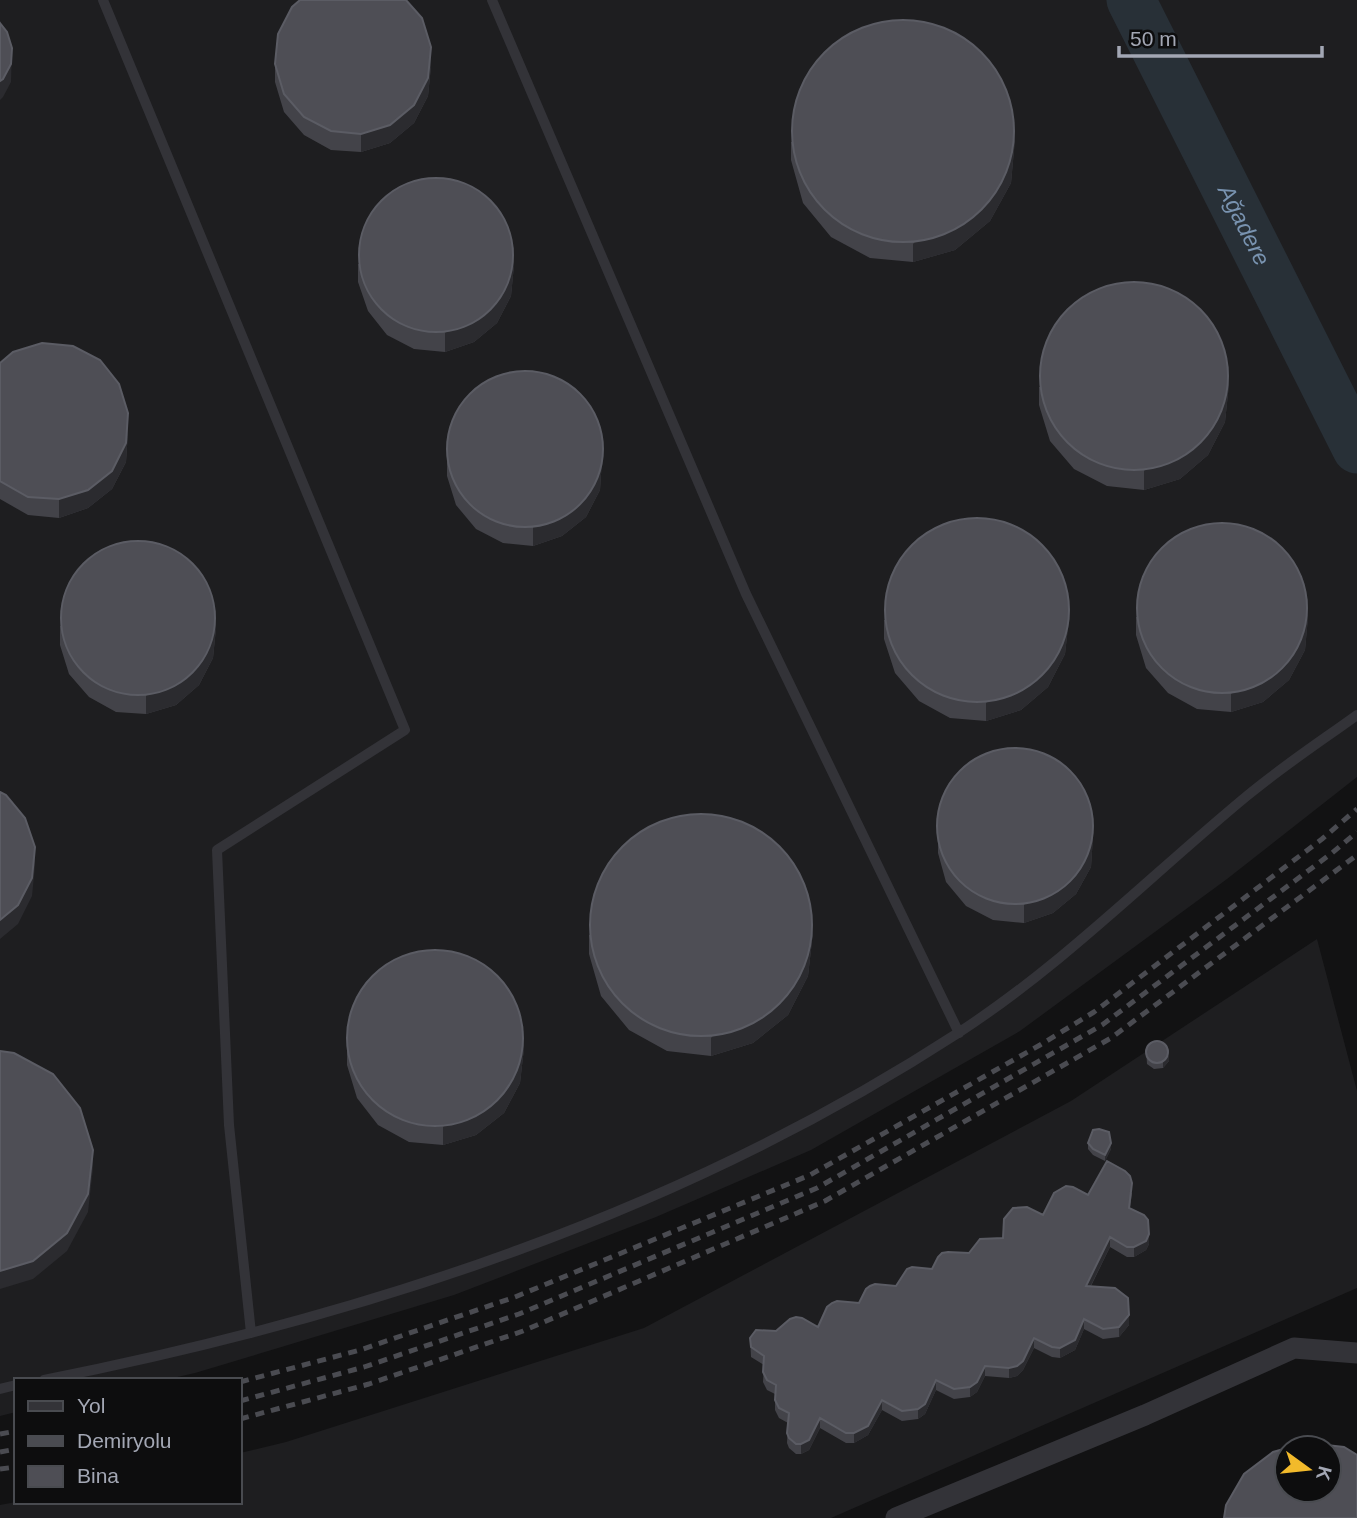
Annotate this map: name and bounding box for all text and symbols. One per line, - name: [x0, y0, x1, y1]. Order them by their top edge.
- scale bar: [1119, 14, 1322, 58]
- text: 50 m: [1130, 27, 1177, 50]
- water label: Ağadere: [1212, 179, 1275, 270]
- legend: [14, 1378, 242, 1504]
- text: Yol: [77, 1394, 105, 1417]
- text: Demiryolu: [77, 1429, 172, 1452]
- north arrow: [1273, 1434, 1343, 1504]
- text: Bina: [77, 1464, 119, 1487]
- text: K: [1312, 1464, 1336, 1483]

